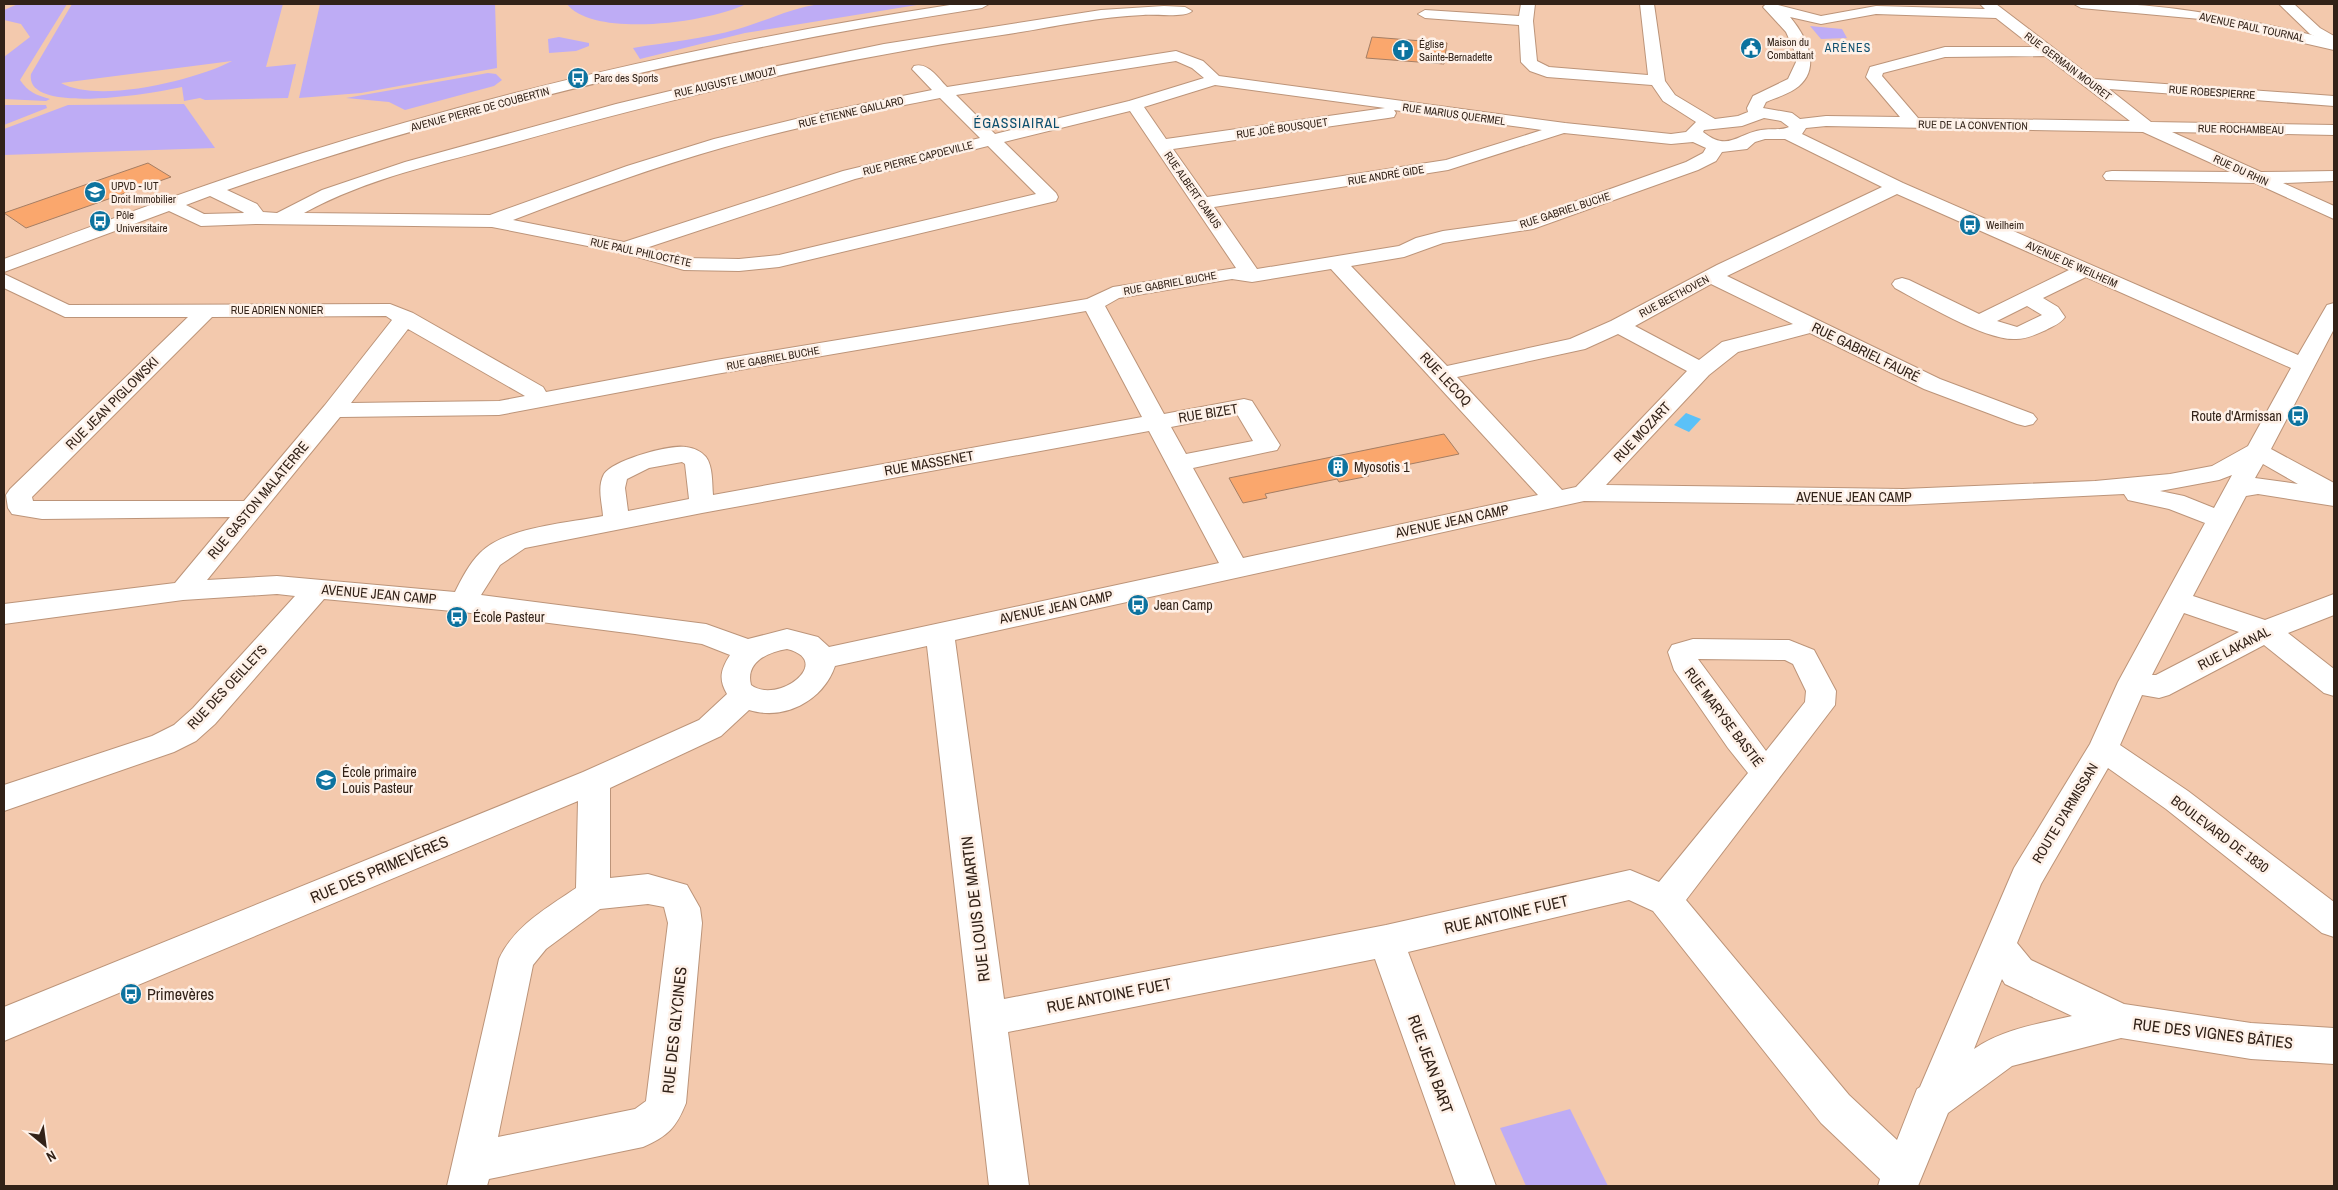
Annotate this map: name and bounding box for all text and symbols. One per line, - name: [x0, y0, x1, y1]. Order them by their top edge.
- street label: AVENUE PAUL TOURNAL: [2197, 9, 2306, 45]
- street label: RUE GERMAIN MOURET: [2022, 29, 2115, 104]
- place label: Maison du Combattant: [1767, 35, 1814, 62]
- public building icon: Maison du Combattant: [1739, 36, 1763, 60]
- place label: Église Sainte-Bernadette: [1419, 37, 1492, 64]
- church icon: Église Sainte-Bernadette: [1391, 38, 1415, 62]
- district label: ARÈNES: [1824, 40, 1871, 56]
- street label: RUE AUGUSTE LIMOUZI: [673, 64, 777, 100]
- bus stop icon: Parc des Sports: [566, 66, 590, 90]
- place label: Parc des Sports: [594, 71, 659, 85]
- street label: RUE ROBESPIERRE: [2168, 82, 2256, 102]
- street label: AVENUE PIERRE DE COUBERTIN: [408, 84, 551, 135]
- street label: RUE ÉTIENNE GAILLARD: [797, 93, 905, 131]
- street label: RUE MARIUS QUERMEL: [1402, 100, 1506, 128]
- district label: ÉGASSIAIRAL: [974, 114, 1060, 132]
- street label: RUE JOË BOUSQUET: [1235, 115, 1329, 141]
- street label: RUE DE LA CONVENTION: [1918, 117, 2028, 133]
- street label: RUE ROCHAMBEAU: [2198, 121, 2284, 137]
- street label: RUE PIERRE CAPDEVILLE: [861, 138, 975, 178]
- street label: RUE ALBERT CAMUS: [1161, 149, 1225, 231]
- street label: RUE DU RHIN: [2211, 151, 2271, 189]
- street label: RUE ANDRÉ GIDE: [1347, 162, 1425, 188]
- place label: UPVD - IUT Droit Immobilier: [111, 179, 176, 206]
- school or university icon: UPVD - IUT Droit Immobilier: [83, 180, 107, 204]
- street label: RUE GABRIEL BUCHE: [1518, 189, 1612, 231]
- place label: Pôle Universitaire: [116, 208, 168, 235]
- bus stop icon: Pôle Universitaire: [88, 209, 112, 233]
- bus stop icon: Weilheim: [1958, 213, 1982, 237]
- place label: Weilheim: [1986, 218, 2024, 232]
- street label: RUE PAUL PHILOCTÈTE: [589, 234, 693, 270]
- street label: AVENUE DE WEILHEIM: [2023, 237, 2120, 290]
- street label: RUE GABRIEL BUCHE: [1122, 268, 1218, 298]
- street label: RUE BEETHOVEN: [1637, 272, 1711, 320]
- street label: RUE ADRIEN NONIER: [231, 303, 324, 317]
- street label: RUE GABRIEL FAURÉ: [1809, 318, 1923, 386]
- street label: RUE GABRIEL BUCHE: [725, 343, 821, 373]
- street label: RUE LECOQ: [1416, 348, 1476, 410]
- street label: RUE JEAN PIGLOWSKI: [62, 353, 162, 453]
- street label: RUE MOZART: [1610, 398, 1674, 466]
- street label: RUE BIZET: [1177, 399, 1239, 427]
- bus stop icon: Route d'Armissan: [2286, 404, 2310, 428]
- place label: Route d'Armissan: [2191, 407, 2282, 425]
- street label: RUE GASTON MALATERRE: [203, 437, 313, 563]
- street label: RUE MASSENET: [883, 446, 975, 480]
- building icon: Myosotis 1: [1326, 455, 1350, 479]
- place label: Myosotis 1: [1354, 458, 1410, 476]
- street label: AVENUE JEAN CAMP: [1795, 488, 1912, 506]
- street label: AVENUE JEAN CAMP: [1393, 500, 1511, 542]
- street label: AVENUE JEAN CAMP: [320, 580, 438, 608]
- street label: AVENUE JEAN CAMP: [997, 586, 1115, 628]
- bus stop icon: Jean Camp: [1126, 593, 1150, 617]
- place label: Jean Camp: [1154, 596, 1213, 614]
- bus stop icon: École Pasteur: [445, 605, 469, 629]
- place label: École Pasteur: [473, 608, 545, 626]
- street label: RUE LAKANAL: [2195, 622, 2274, 674]
- street label: RUE DES OEILLETS: [183, 641, 271, 733]
- street label: RUE MARYSE BASTIÉ: [1681, 664, 1767, 770]
- street label: ROUTE D'ARMISSAN: [2028, 760, 2102, 866]
- place label: École primaire Louis Pasteur: [342, 763, 417, 797]
- school or university icon: École primaire Louis Pasteur: [314, 768, 338, 792]
- street label: BOULEVARD DE 1830: [2168, 791, 2272, 877]
- street label: RUE DES PRIMEVÈRES: [307, 830, 452, 908]
- street label: RUE LOUIS DE MARTIN: [955, 835, 995, 983]
- street label: RUE ANTOINE FUET: [1442, 889, 1570, 939]
- street label: RUE DES GLYCINES: [656, 965, 692, 1094]
- street label: RUE ANTOINE FUET: [1045, 972, 1173, 1018]
- bus stop icon: Primevères: [119, 982, 143, 1006]
- place label: Primevères: [147, 983, 214, 1005]
- street label: RUE JEAN BART: [1403, 1012, 1459, 1116]
- street label: RUE DES VIGNES BÂTIES: [2132, 1012, 2294, 1054]
- north arrow: [20, 1120, 70, 1170]
- text: N: [43, 1146, 59, 1166]

